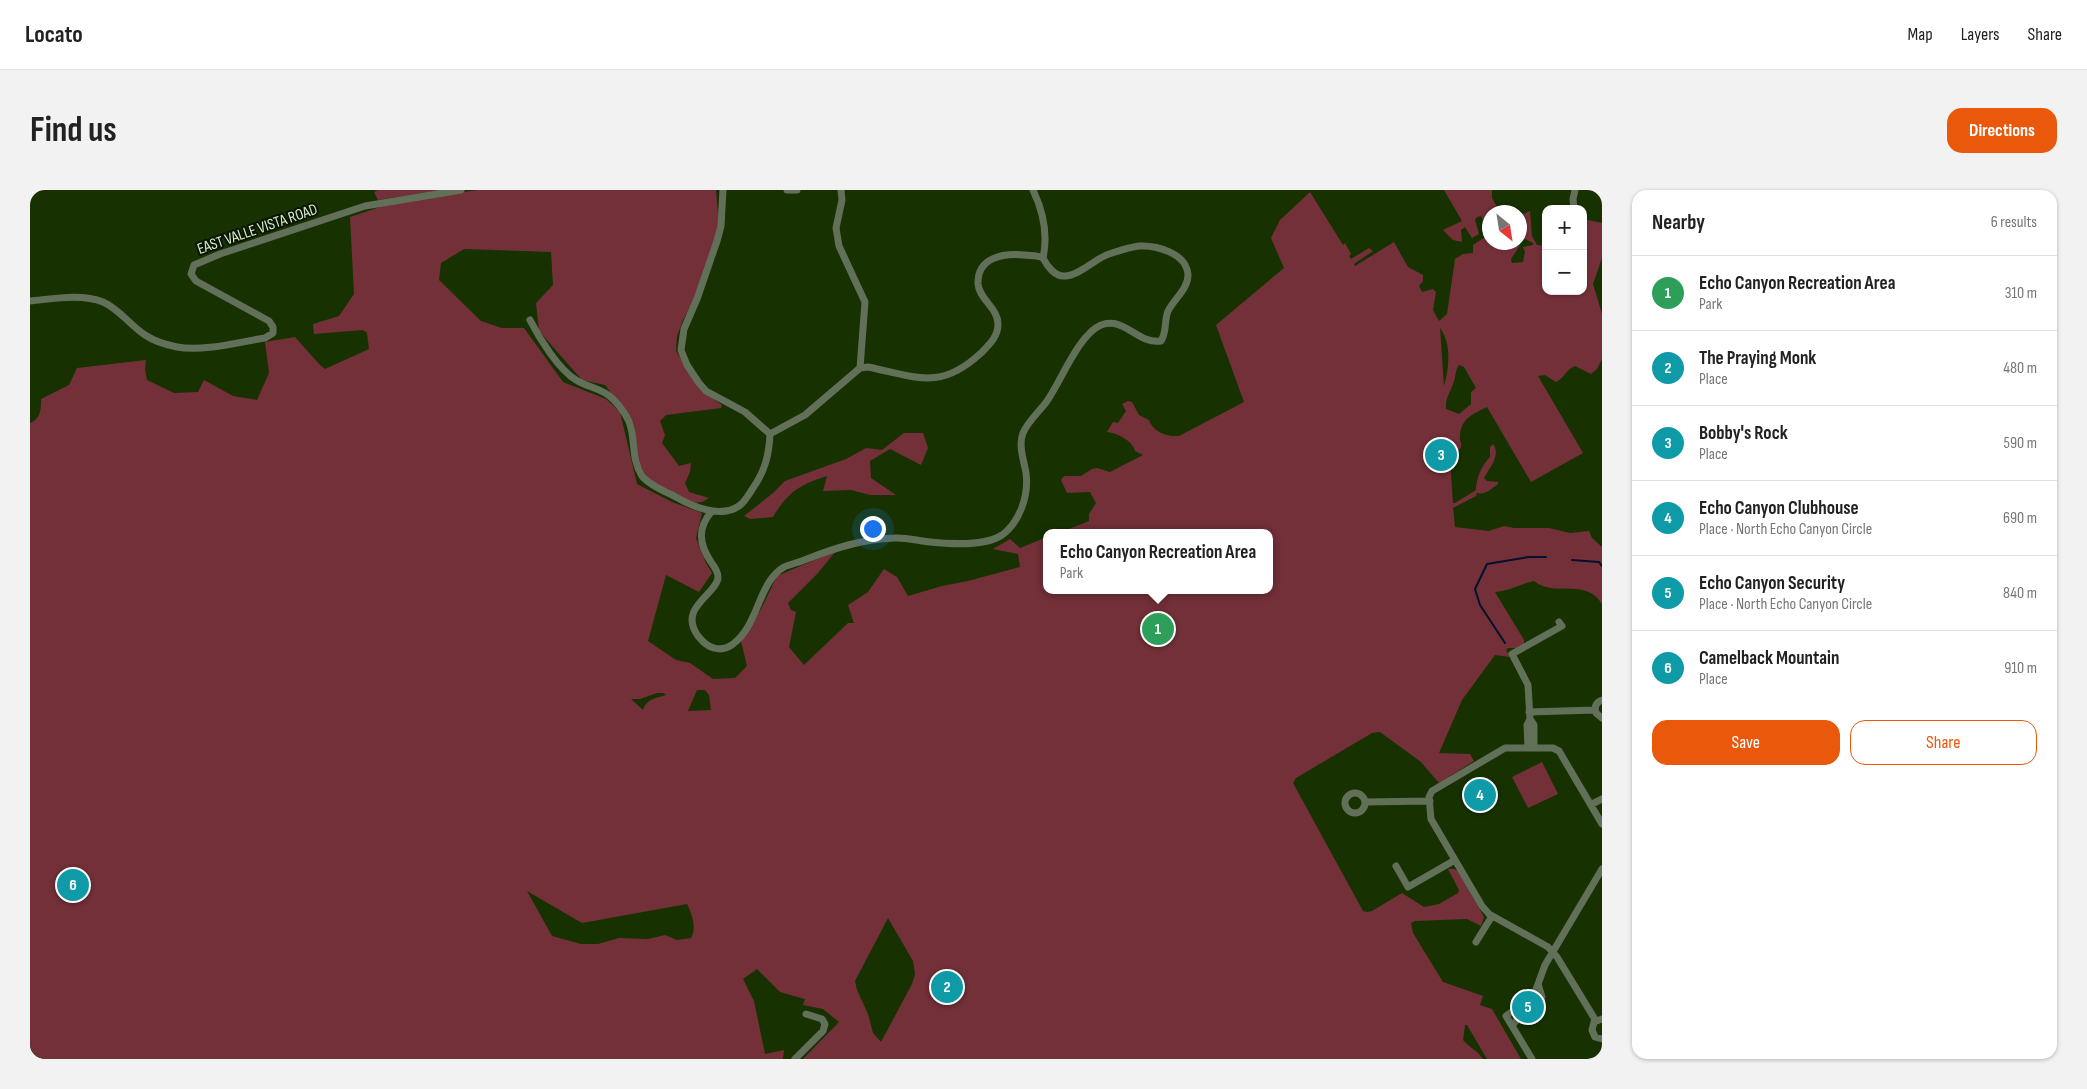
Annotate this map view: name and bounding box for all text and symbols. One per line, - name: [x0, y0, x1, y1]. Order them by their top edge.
- text: Locato: [25, 20, 83, 49]
- text: Map: [1908, 24, 1933, 45]
- text: Layers: [1961, 24, 2000, 45]
- text: Share: [2028, 24, 2062, 45]
- button: Directions: [1947, 108, 2057, 153]
- text: Find us: [30, 109, 117, 152]
- street label: EAST VALLE VISTA ROAD: [195, 200, 320, 259]
- north arrow: [1482, 205, 1527, 250]
- map controls: [1542, 205, 1587, 295]
- button: +: [1542, 205, 1587, 250]
- text: Nearby: [1652, 210, 1705, 235]
- text: 6 results: [1991, 213, 2037, 232]
- button: −: [1542, 250, 1587, 295]
- text: Echo Canyon Recreation Area: [1699, 272, 1895, 295]
- text: 1: [1665, 284, 1671, 303]
- text: 310 m: [2005, 284, 2037, 303]
- text: Park: [1699, 295, 1722, 314]
- text: The Praying Monk: [1699, 347, 1816, 370]
- text: 2: [1664, 359, 1672, 378]
- text: 480 m: [2003, 359, 2037, 378]
- text: Place: [1699, 370, 1728, 389]
- text: Bobby's Rock: [1699, 422, 1788, 445]
- text: 3: [1664, 434, 1672, 453]
- text: 590 m: [2004, 434, 2037, 453]
- pin: 3: [1425, 436, 1457, 474]
- text: Place: [1699, 445, 1728, 464]
- text: Echo Canyon Clubhouse: [1699, 497, 1859, 520]
- text: 4: [1664, 509, 1672, 528]
- text: 690 m: [2003, 509, 2037, 528]
- your location: [860, 516, 886, 542]
- text: Place · North Echo Canyon Circle: [1699, 520, 1872, 539]
- popup: [1043, 529, 1273, 594]
- text: Echo Canyon Recreation Area: [1060, 541, 1256, 564]
- text: Park: [1060, 564, 1083, 583]
- text: Echo Canyon Security: [1699, 572, 1845, 595]
- text: 5: [1664, 584, 1672, 603]
- text: 840 m: [2003, 584, 2037, 603]
- text: Place · North Echo Canyon Circle: [1699, 595, 1872, 614]
- pin: 1: [1142, 610, 1174, 648]
- text: Camelback Mountain: [1699, 647, 1839, 670]
- text: 6: [1664, 659, 1672, 678]
- text: 910 m: [2004, 659, 2037, 678]
- text: Place: [1699, 670, 1728, 689]
- button: Save: [1652, 720, 1840, 765]
- button: Share: [1850, 720, 2037, 765]
- pin: 4: [1464, 776, 1496, 814]
- pin: 6: [57, 866, 89, 904]
- pin: 2: [931, 968, 963, 1006]
- pin: 5: [1512, 988, 1544, 1026]

